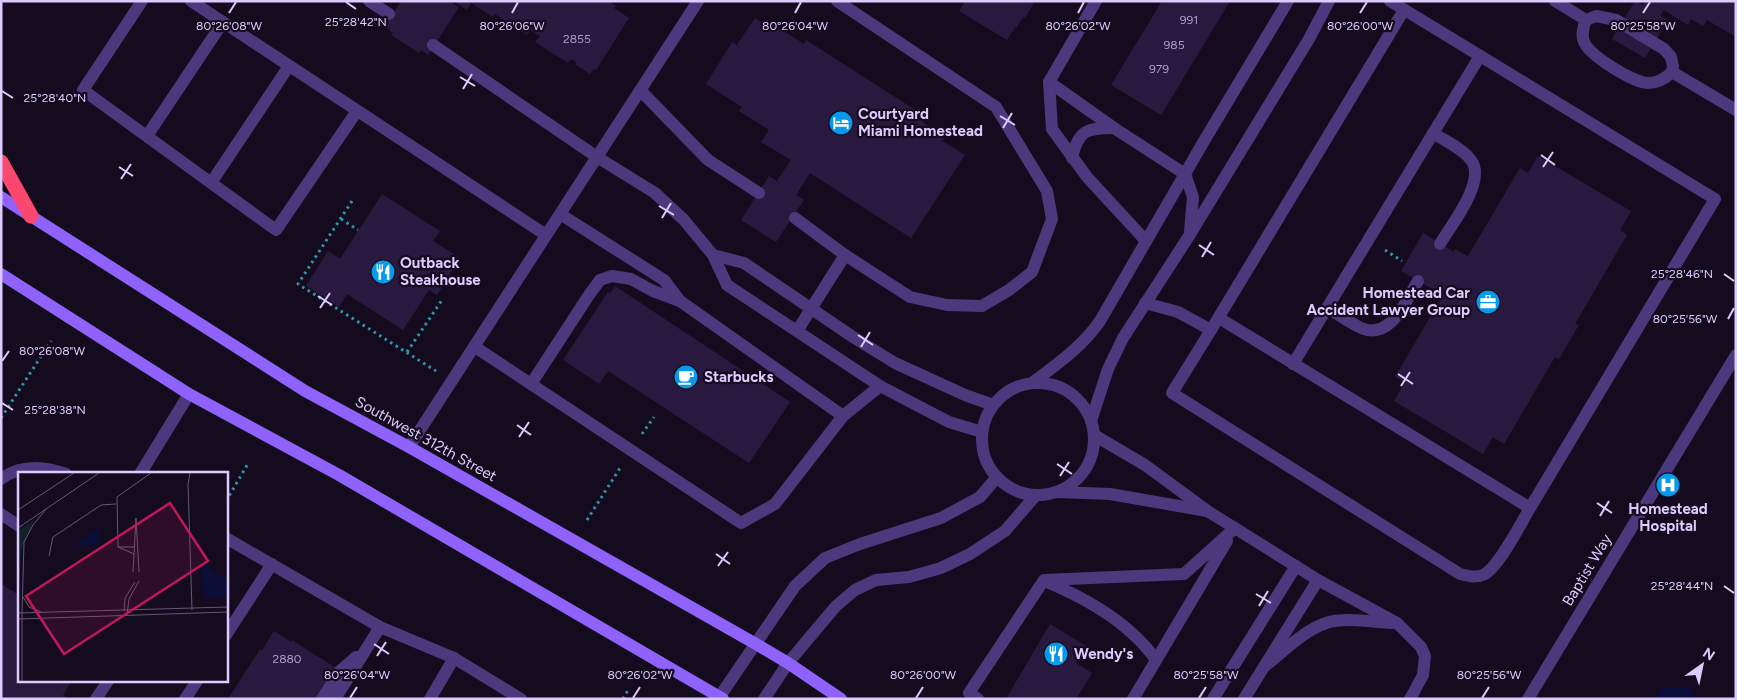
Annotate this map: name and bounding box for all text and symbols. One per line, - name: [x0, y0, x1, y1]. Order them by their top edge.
- house number: 991: [1180, 13, 1198, 27]
- text: 25°28'42"N: [325, 15, 387, 29]
- text: 80°26'08"W: [196, 19, 262, 33]
- text: 80°26'06"W: [479, 19, 545, 33]
- text: 80°26'04"W: [762, 19, 828, 33]
- text: 80°26'02"W: [1045, 19, 1111, 33]
- text: 80°26'00"W: [1327, 19, 1394, 33]
- text: 80°25'58"W: [1610, 19, 1676, 33]
- house number: 2855: [563, 32, 591, 46]
- house number: 985: [1163, 38, 1185, 52]
- house number: 979: [1149, 62, 1169, 76]
- text: 25°28'40"N: [24, 91, 86, 105]
- place label: Courtyard Miami Homestead: [858, 105, 983, 140]
- hotel icon: Courtyard Miami Homestead: [828, 110, 854, 136]
- place label: Outback Steakhouse: [400, 254, 481, 289]
- restaurant icon: Outback Steakhouse: [370, 259, 396, 285]
- text: 25°28'46"N: [1651, 267, 1713, 281]
- place label: Homestead Car Accident Lawyer Group: [1306, 284, 1470, 319]
- office icon: Homestead Car Accident Lawyer Group: [1475, 289, 1501, 315]
- text: 80°25'56"W: [1653, 312, 1718, 326]
- text: 80°26'08"W: [19, 344, 85, 358]
- cafe icon: Starbucks: [673, 364, 699, 390]
- place label: Starbucks: [704, 368, 773, 386]
- street label: Southwest 312th Street: [352, 393, 500, 486]
- text: 25°28'38"N: [24, 403, 86, 417]
- inset map: [18, 472, 228, 682]
- hospital icon: Homestead Hospital: [1655, 472, 1681, 498]
- place label: Homestead Hospital: [1628, 500, 1708, 535]
- street label: Baptist Way: [1559, 531, 1615, 609]
- text: 25°28'44"N: [1651, 579, 1713, 593]
- north arrow: [1677, 640, 1727, 690]
- restaurant icon: Wendy's: [1043, 641, 1069, 667]
- text: N: [1700, 644, 1718, 665]
- place label: Wendy's: [1074, 645, 1133, 663]
- house number: 2880: [272, 652, 302, 666]
- text: 80°26'04"W: [324, 668, 390, 682]
- text: 80°26'02"W: [607, 668, 673, 682]
- text: 80°26'00"W: [890, 668, 957, 682]
- text: 80°25'58"W: [1173, 668, 1239, 682]
- text: 80°25'56"W: [1457, 668, 1522, 682]

